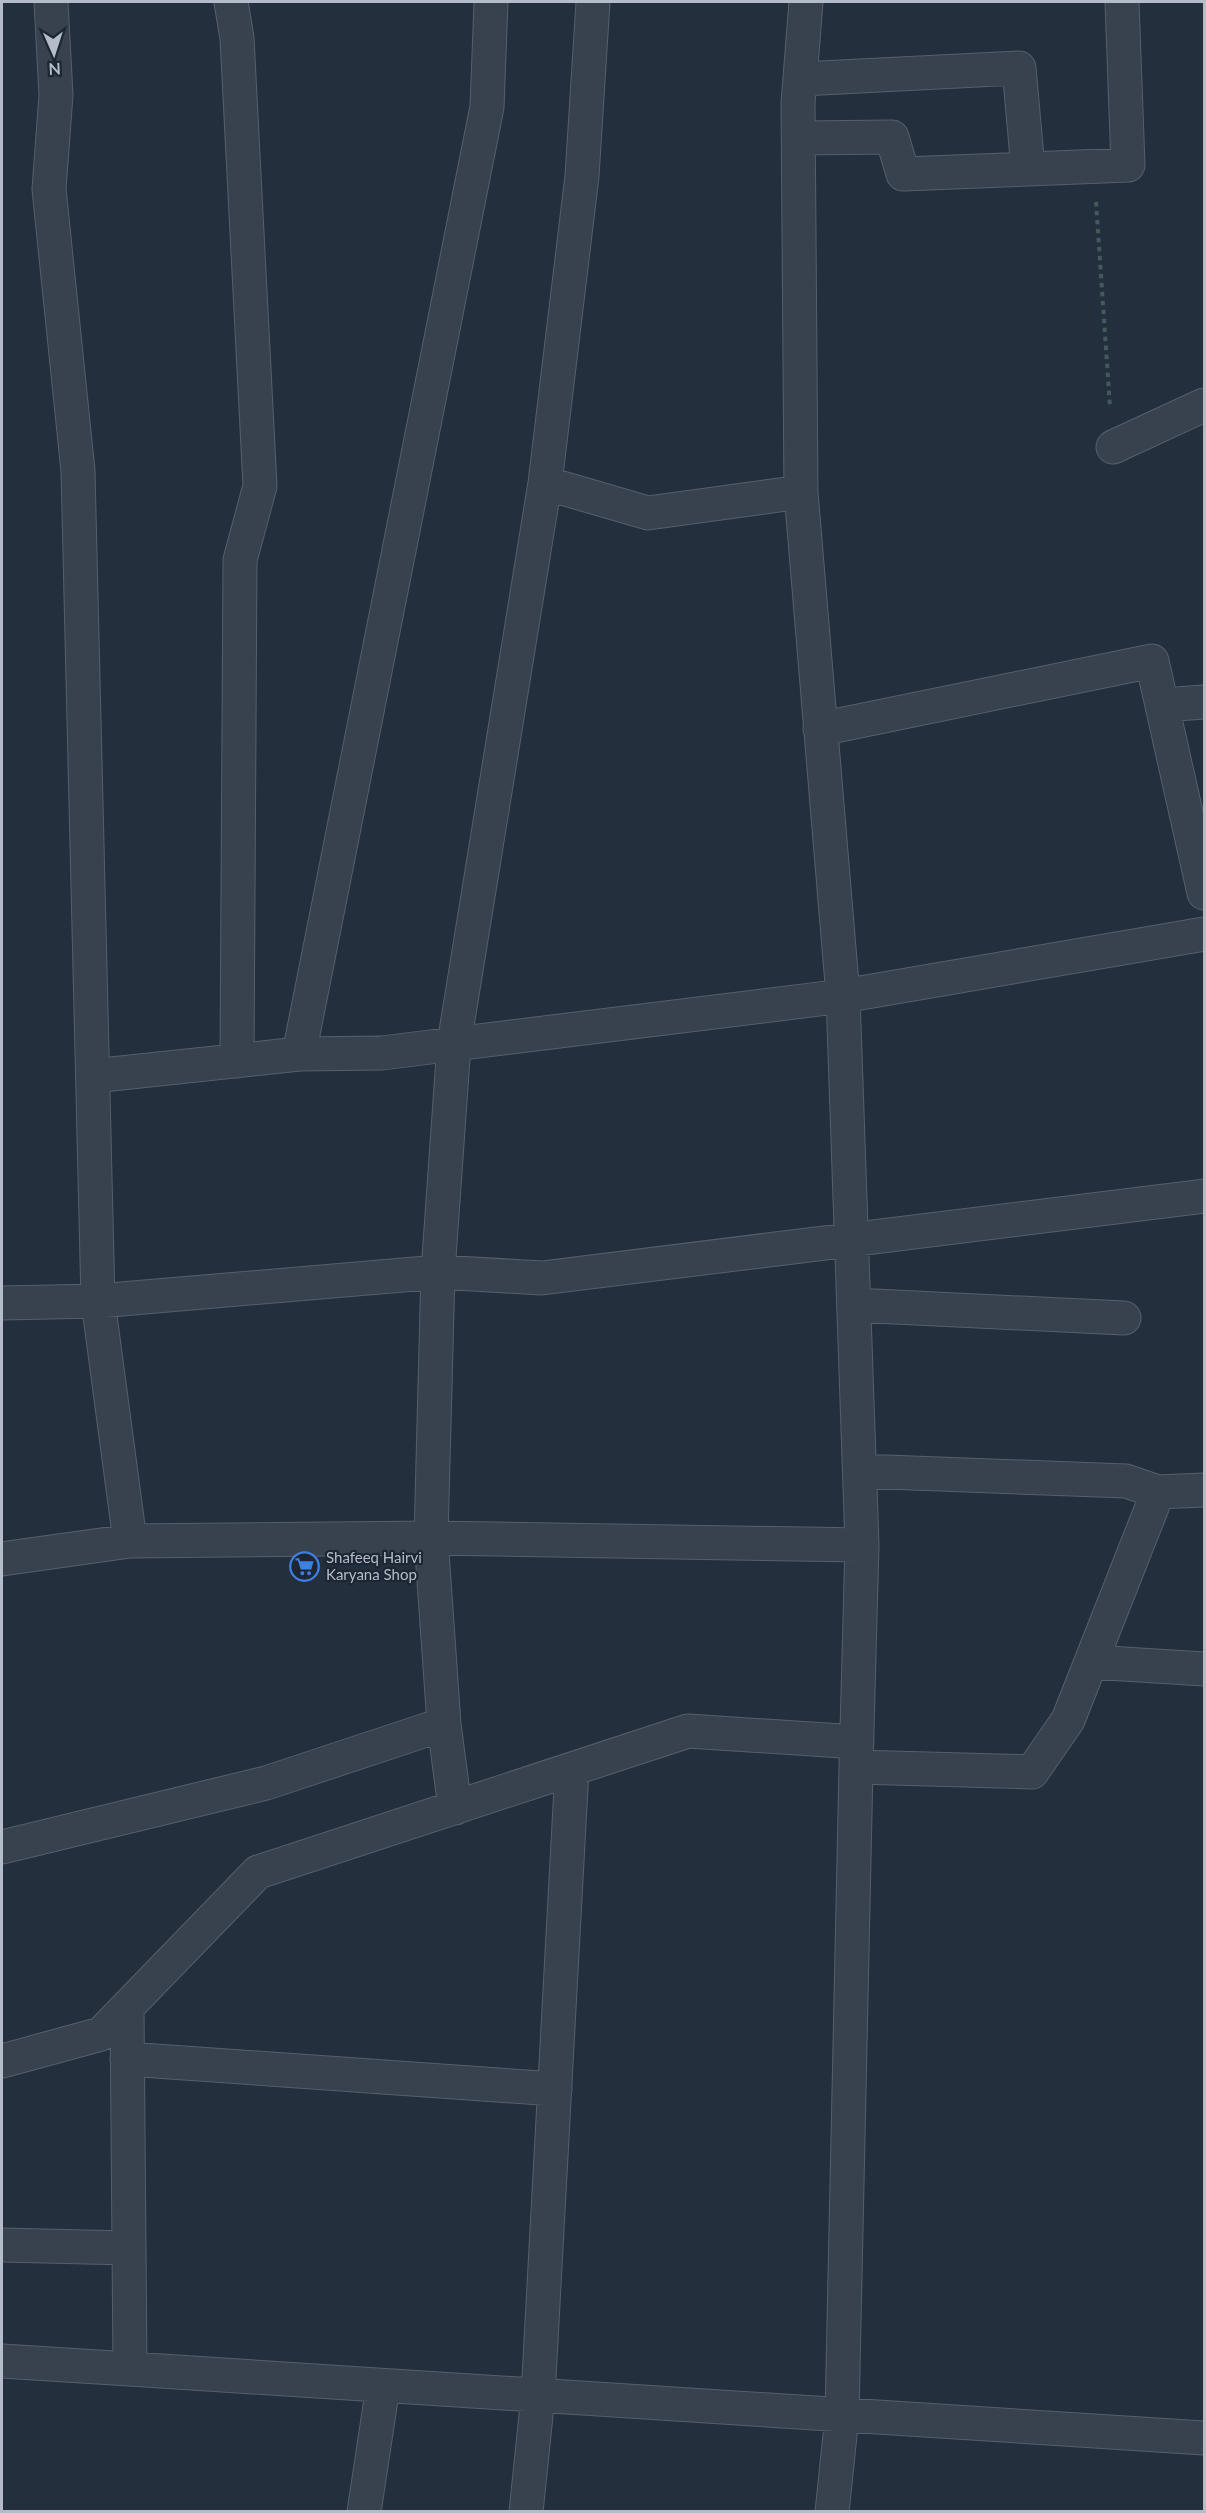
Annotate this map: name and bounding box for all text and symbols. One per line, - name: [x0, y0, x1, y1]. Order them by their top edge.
- north arrow: [24, 24, 84, 84]
- text: N: [48, 60, 61, 79]
- place label: Shafeeq Hairvi Karyana Shop: [326, 1548, 422, 1583]
- supermarket icon: Shafeeq Hairvi Karyana Shop: [289, 1551, 321, 1583]

